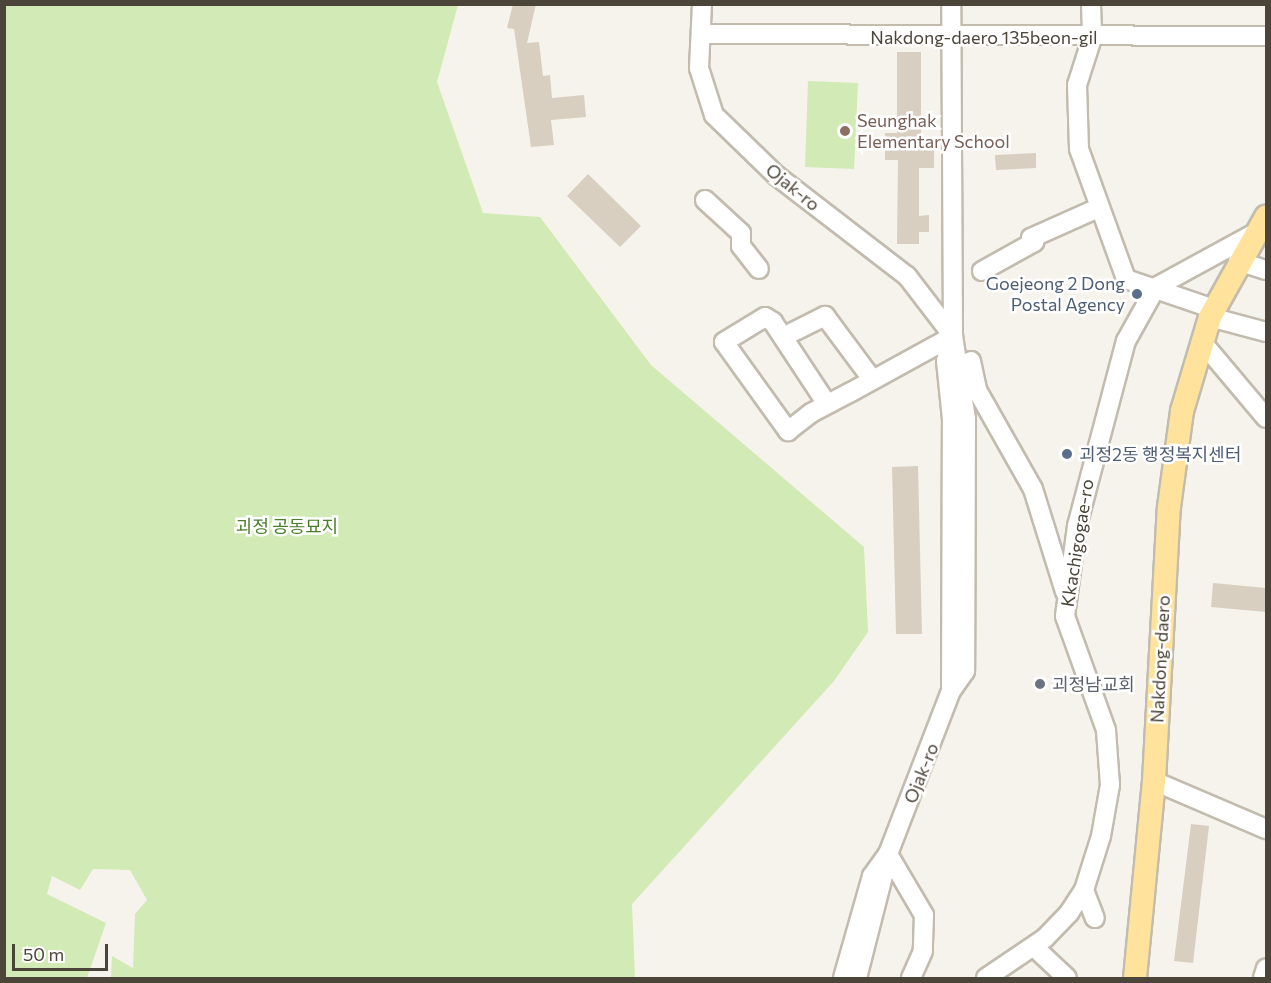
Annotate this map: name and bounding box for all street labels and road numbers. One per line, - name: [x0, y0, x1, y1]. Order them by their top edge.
- street label: Nakdong-daero 135beon-gil: [870, 26, 1098, 48]
- street label: Ojak-ro: [762, 159, 824, 215]
- street label: Kkachigogae-ro: [1056, 478, 1098, 608]
- street label: Nakdong-daero: [1146, 595, 1174, 723]
- street label: Ojak-ro: [899, 740, 943, 806]

